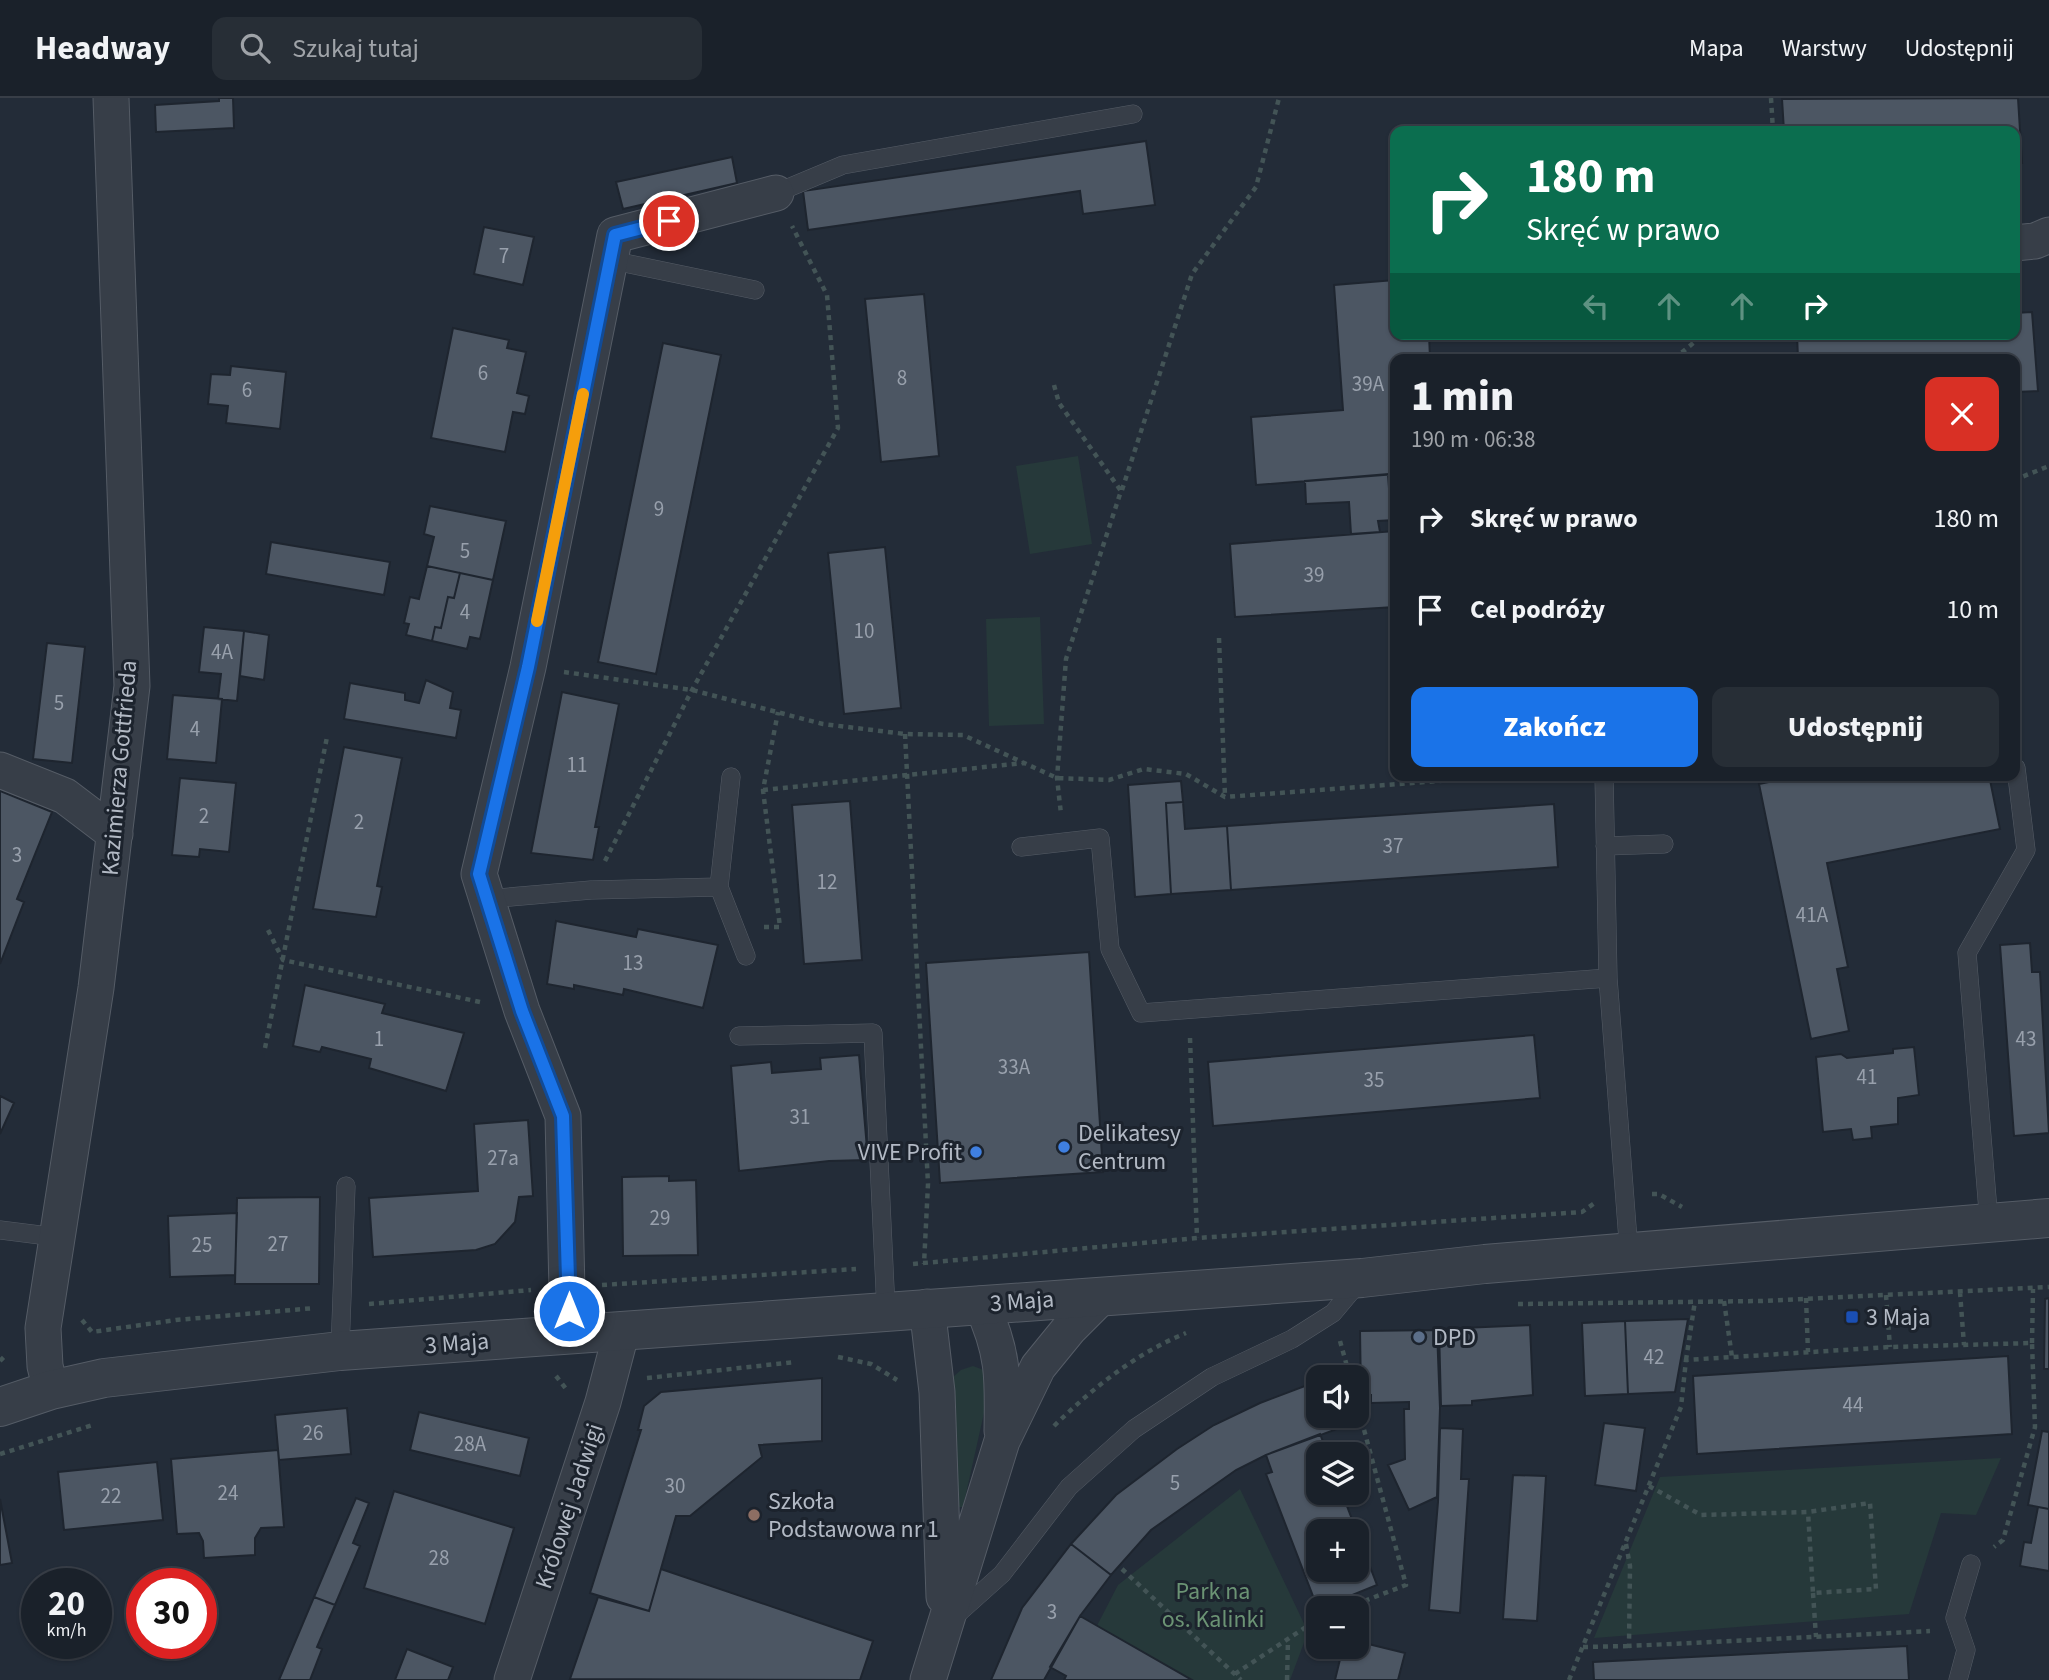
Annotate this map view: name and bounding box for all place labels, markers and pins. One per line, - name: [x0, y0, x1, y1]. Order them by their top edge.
- pin: [639, 191, 699, 251]
- place label: Delikatesy Centrum: [1078, 1116, 1181, 1179]
- place label: VIVE Profit: [858, 1135, 962, 1170]
- marker: Delikatesy Centrum: [1056, 1139, 1072, 1155]
- marker: VIVE Profit: [968, 1144, 984, 1160]
- place label: 3 Maja: [1866, 1300, 1930, 1335]
- marker: 3 Maja: [1844, 1309, 1860, 1325]
- place label: DPD: [1433, 1320, 1476, 1355]
- marker: DPD: [1411, 1329, 1427, 1345]
- place label: Szkoła Podstawowa nr 1: [768, 1484, 939, 1547]
- marker: Szkoła Podstawowa nr 1: [746, 1507, 762, 1523]

